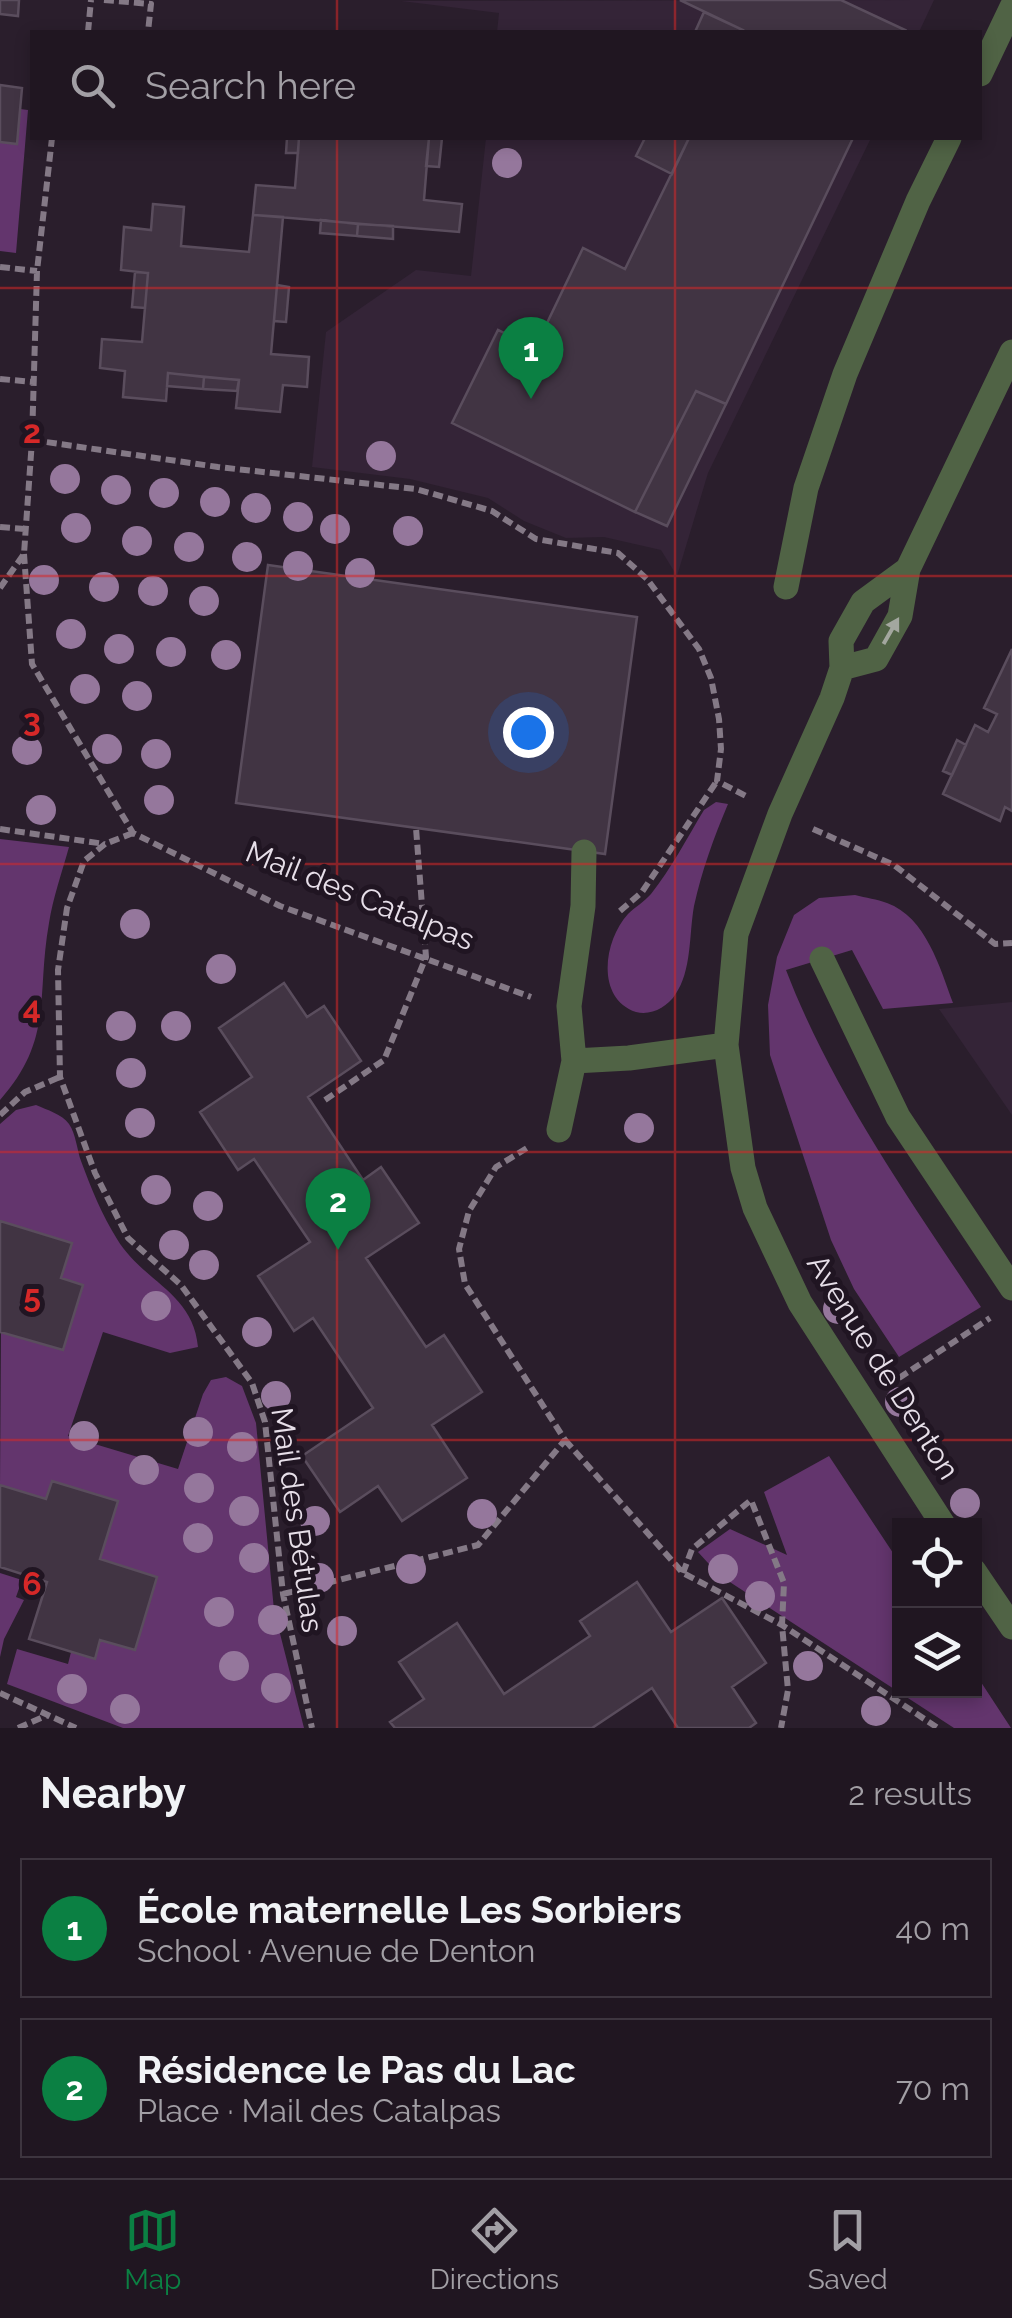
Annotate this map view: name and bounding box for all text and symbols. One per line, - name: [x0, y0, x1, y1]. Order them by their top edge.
- search box: [30, 30, 982, 140]
- icon: search: [65, 58, 120, 113]
- text: Search here: [145, 63, 356, 108]
- pin: 1: [498, 316, 564, 399]
- text: 2: [23, 413, 41, 450]
- one-way arrow: [882, 617, 899, 646]
- text: 3: [23, 701, 41, 738]
- your location: [503, 707, 554, 758]
- street label: Mail des Catalpas: [241, 834, 479, 957]
- text: 4: [23, 989, 41, 1026]
- pin: 2: [306, 1168, 370, 1250]
- street label: Avenue de Denton: [800, 1248, 967, 1486]
- text: 5: [23, 1277, 41, 1314]
- street label: Mail des Bétulas: [264, 1405, 331, 1635]
- map controls: [892, 1518, 982, 1698]
- button: locate: [892, 1518, 982, 1608]
- text: 6: [22, 1565, 42, 1602]
- button: layers: [892, 1608, 982, 1698]
- text: Nearby: [40, 1769, 186, 1818]
- text: 2 results: [848, 1775, 972, 1812]
- text: École maternelle Les Sorbiers: [137, 1887, 682, 1932]
- text: 1: [67, 1910, 82, 1947]
- text: 40 m: [895, 1910, 970, 1947]
- text: School · Avenue de Denton: [137, 1932, 535, 1969]
- text: Résidence le Pas du Lac: [137, 2047, 576, 2092]
- text: 2: [65, 2070, 84, 2107]
- text: 70 m: [896, 2070, 970, 2107]
- text: Place · Mail des Catalpas: [137, 2092, 501, 2129]
- tab: Map: [124, 2203, 181, 2296]
- tab: Directions: [430, 2203, 559, 2296]
- tab: Saved: [808, 2203, 888, 2296]

